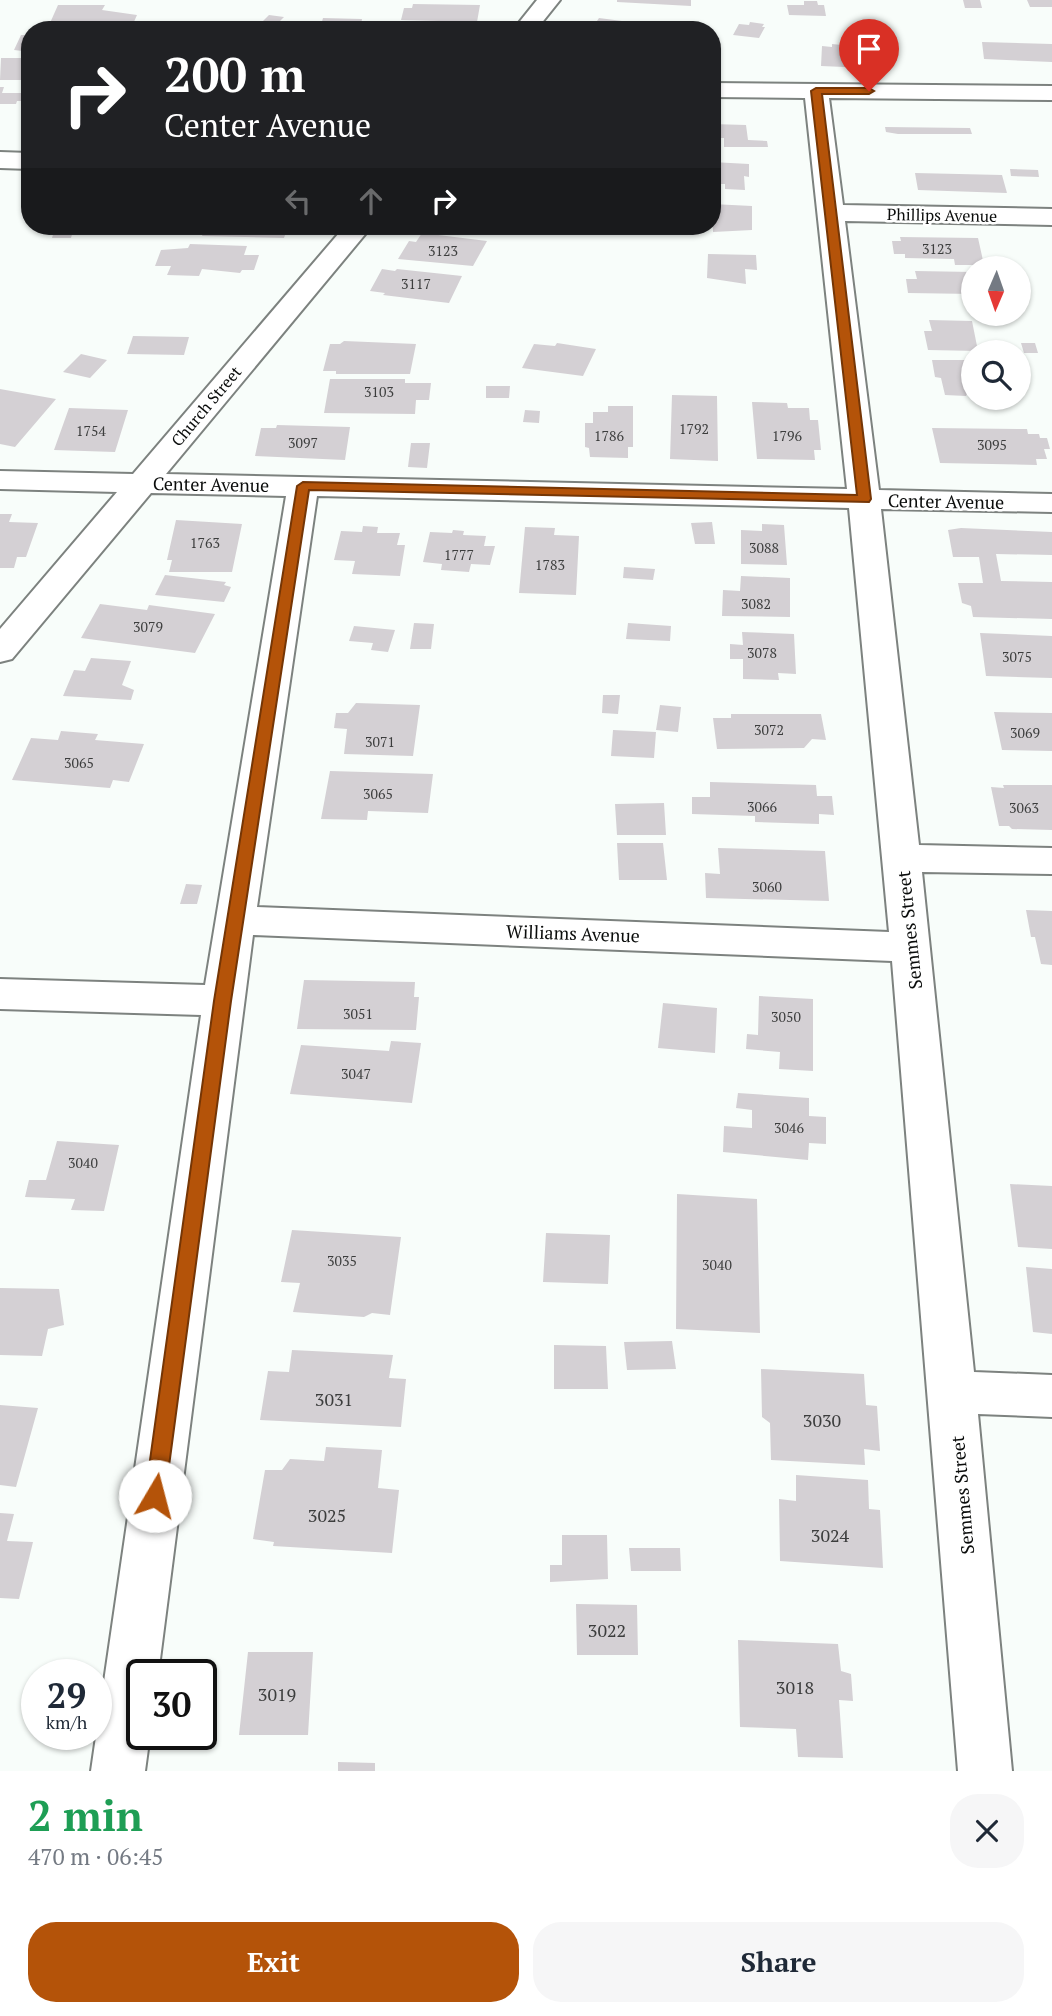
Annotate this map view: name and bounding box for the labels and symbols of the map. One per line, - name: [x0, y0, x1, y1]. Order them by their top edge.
- pin: [839, 19, 899, 91]
- street label: Phillips Avenue: [887, 203, 997, 227]
- house number: 3123: [922, 239, 952, 258]
- house number: 3123: [428, 241, 458, 260]
- north arrow: [961, 256, 1031, 326]
- house number: 3117: [401, 274, 431, 293]
- street label: Church Street: [166, 361, 246, 451]
- house number: 3103: [364, 382, 394, 401]
- house number: 1792: [679, 419, 709, 438]
- house number: 1754: [76, 421, 106, 440]
- house number: 1786: [594, 426, 624, 445]
- house number: 1796: [772, 426, 802, 445]
- house number: 3097: [288, 433, 318, 452]
- house number: 3095: [977, 435, 1007, 454]
- street label: Center Avenue: [153, 471, 269, 497]
- street label: Center Avenue: [888, 488, 1004, 514]
- house number: 1763: [190, 533, 220, 552]
- house number: 3088: [749, 538, 779, 557]
- house number: 1777: [444, 545, 474, 564]
- house number: 1783: [535, 555, 565, 574]
- house number: 3082: [741, 594, 771, 613]
- house number: 3079: [133, 617, 163, 636]
- house number: 3078: [747, 643, 777, 662]
- house number: 3075: [1002, 647, 1032, 666]
- house number: 3072: [754, 720, 784, 739]
- house number: 3069: [1010, 723, 1040, 742]
- house number: 3071: [365, 732, 395, 751]
- house number: 3065: [64, 753, 94, 772]
- house number: 3065: [363, 784, 393, 803]
- house number: 3066: [747, 797, 777, 816]
- house number: 3063: [1009, 798, 1039, 817]
- street label: Semmes Street: [891, 869, 927, 990]
- house number: 3060: [752, 877, 782, 896]
- street label: Williams Avenue: [506, 919, 640, 947]
- house number: 3051: [343, 1004, 373, 1023]
- house number: 3050: [771, 1007, 801, 1026]
- house number: 3047: [341, 1064, 371, 1083]
- house number: 3046: [774, 1118, 804, 1137]
- house number: 3040: [68, 1153, 98, 1172]
- house number: 3035: [327, 1251, 357, 1270]
- house number: 3040: [702, 1255, 732, 1274]
- house number: 3031: [315, 1387, 353, 1411]
- house number: 3030: [803, 1408, 841, 1432]
- street label: Semmes Street: [945, 1434, 979, 1555]
- position arrow: [118, 1459, 192, 1533]
- house number: 3025: [308, 1503, 346, 1527]
- house number: 3024: [811, 1523, 850, 1547]
- house number: 3022: [588, 1618, 626, 1642]
- speed limit sign: 30: [126, 1659, 217, 1750]
- house number: 3018: [776, 1675, 814, 1699]
- house number: 3019: [258, 1682, 296, 1706]

